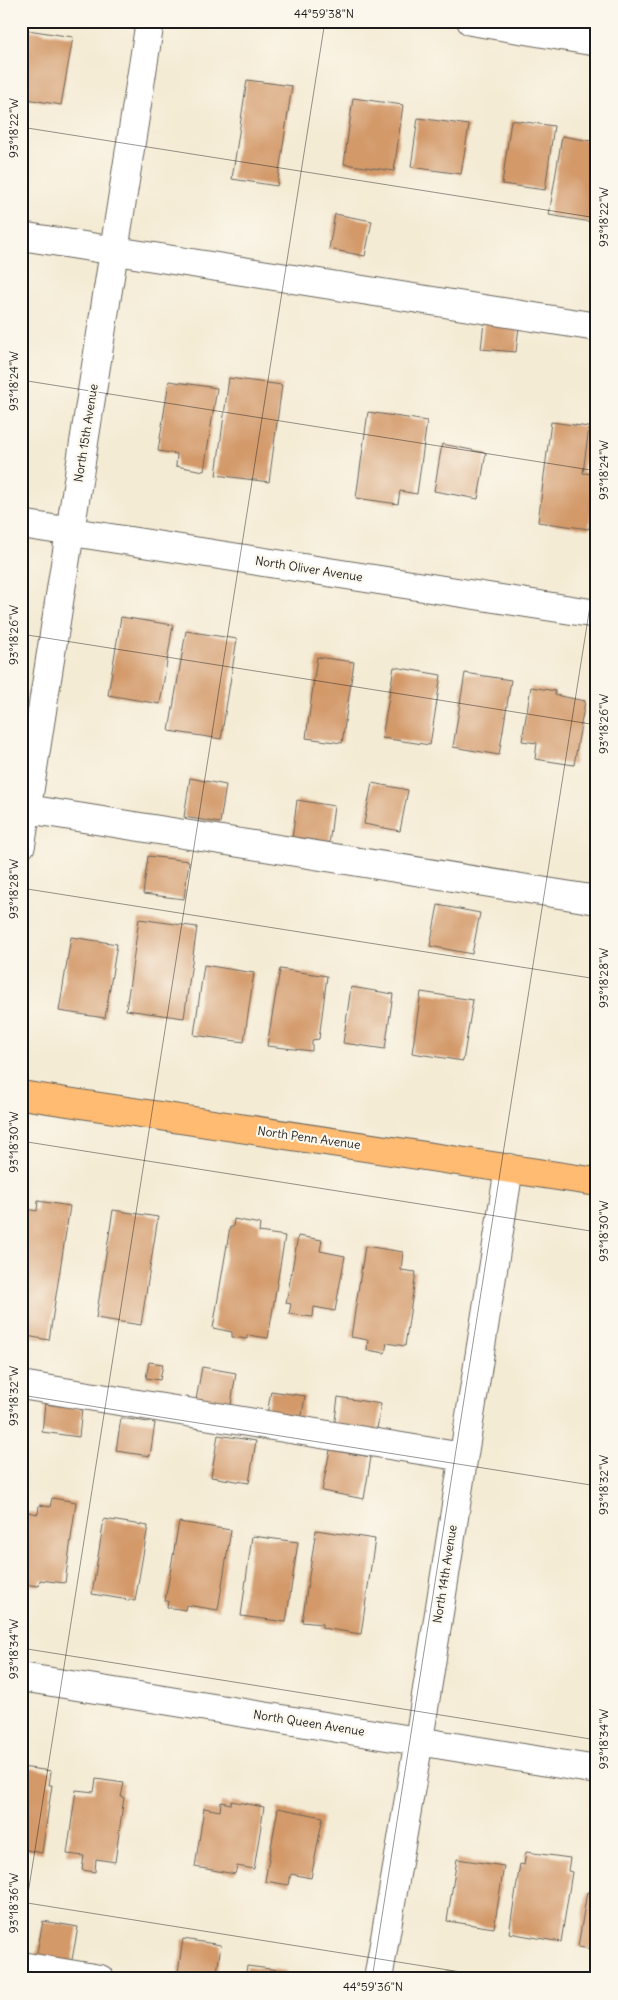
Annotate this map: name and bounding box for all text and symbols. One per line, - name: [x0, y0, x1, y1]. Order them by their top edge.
- text: 44°59'38"N: [294, 6, 354, 21]
- text: 93°18'22"W: [6, 98, 21, 158]
- text: 93°18'22"W: [596, 187, 611, 247]
- text: 93°18'24"W: [6, 351, 21, 411]
- street label: North 15th Avenue: [70, 383, 101, 483]
- text: 93°18'24"W: [596, 440, 611, 500]
- street label: North Oliver Avenue: [254, 553, 364, 584]
- text: 93°18'26"W: [6, 605, 21, 665]
- text: 93°18'26"W: [596, 694, 611, 754]
- text: 93°18'28"W: [6, 859, 21, 919]
- text: 93°18'28"W: [596, 948, 611, 1008]
- text: 93°18'30"W: [6, 1111, 21, 1173]
- street label: North Penn Avenue: [257, 1123, 362, 1152]
- text: 93°18'30"W: [596, 1200, 611, 1262]
- text: 93°18'32"W: [6, 1366, 21, 1426]
- text: 93°18'32"W: [596, 1455, 611, 1515]
- street label: North 14th Avenue: [429, 1524, 460, 1624]
- text: 93°18'34"W: [6, 1619, 21, 1679]
- street label: North Queen Avenue: [252, 1706, 366, 1739]
- text: 93°18'34"W: [596, 1709, 611, 1769]
- text: 93°18'36"W: [6, 1873, 21, 1933]
- text: 44°59'36"N: [343, 1979, 403, 1994]

